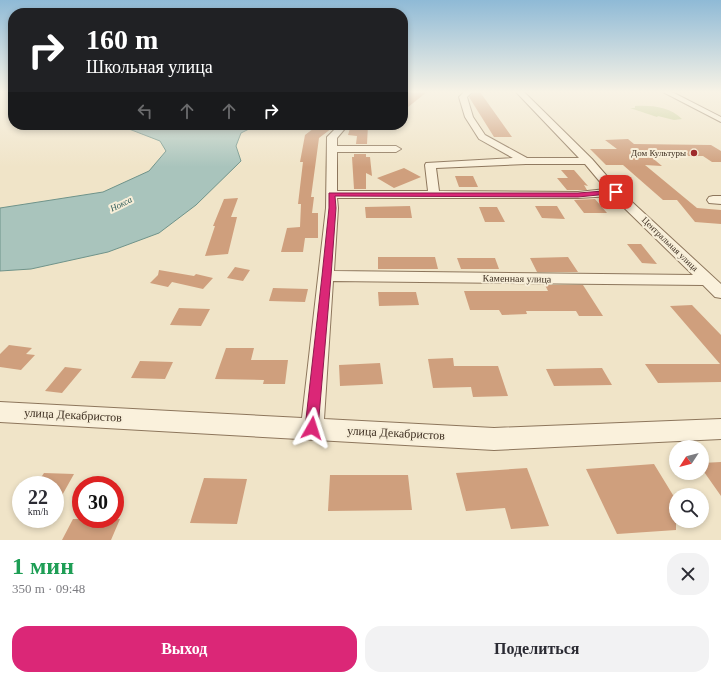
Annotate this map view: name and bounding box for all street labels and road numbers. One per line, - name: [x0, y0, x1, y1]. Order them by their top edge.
- street label: Центральная улица: [640, 215, 700, 273]
- street label: Каменная улица: [483, 272, 552, 285]
- street label: улица Декабристов: [24, 405, 123, 425]
- street label: улица Декабристов: [347, 423, 446, 443]

